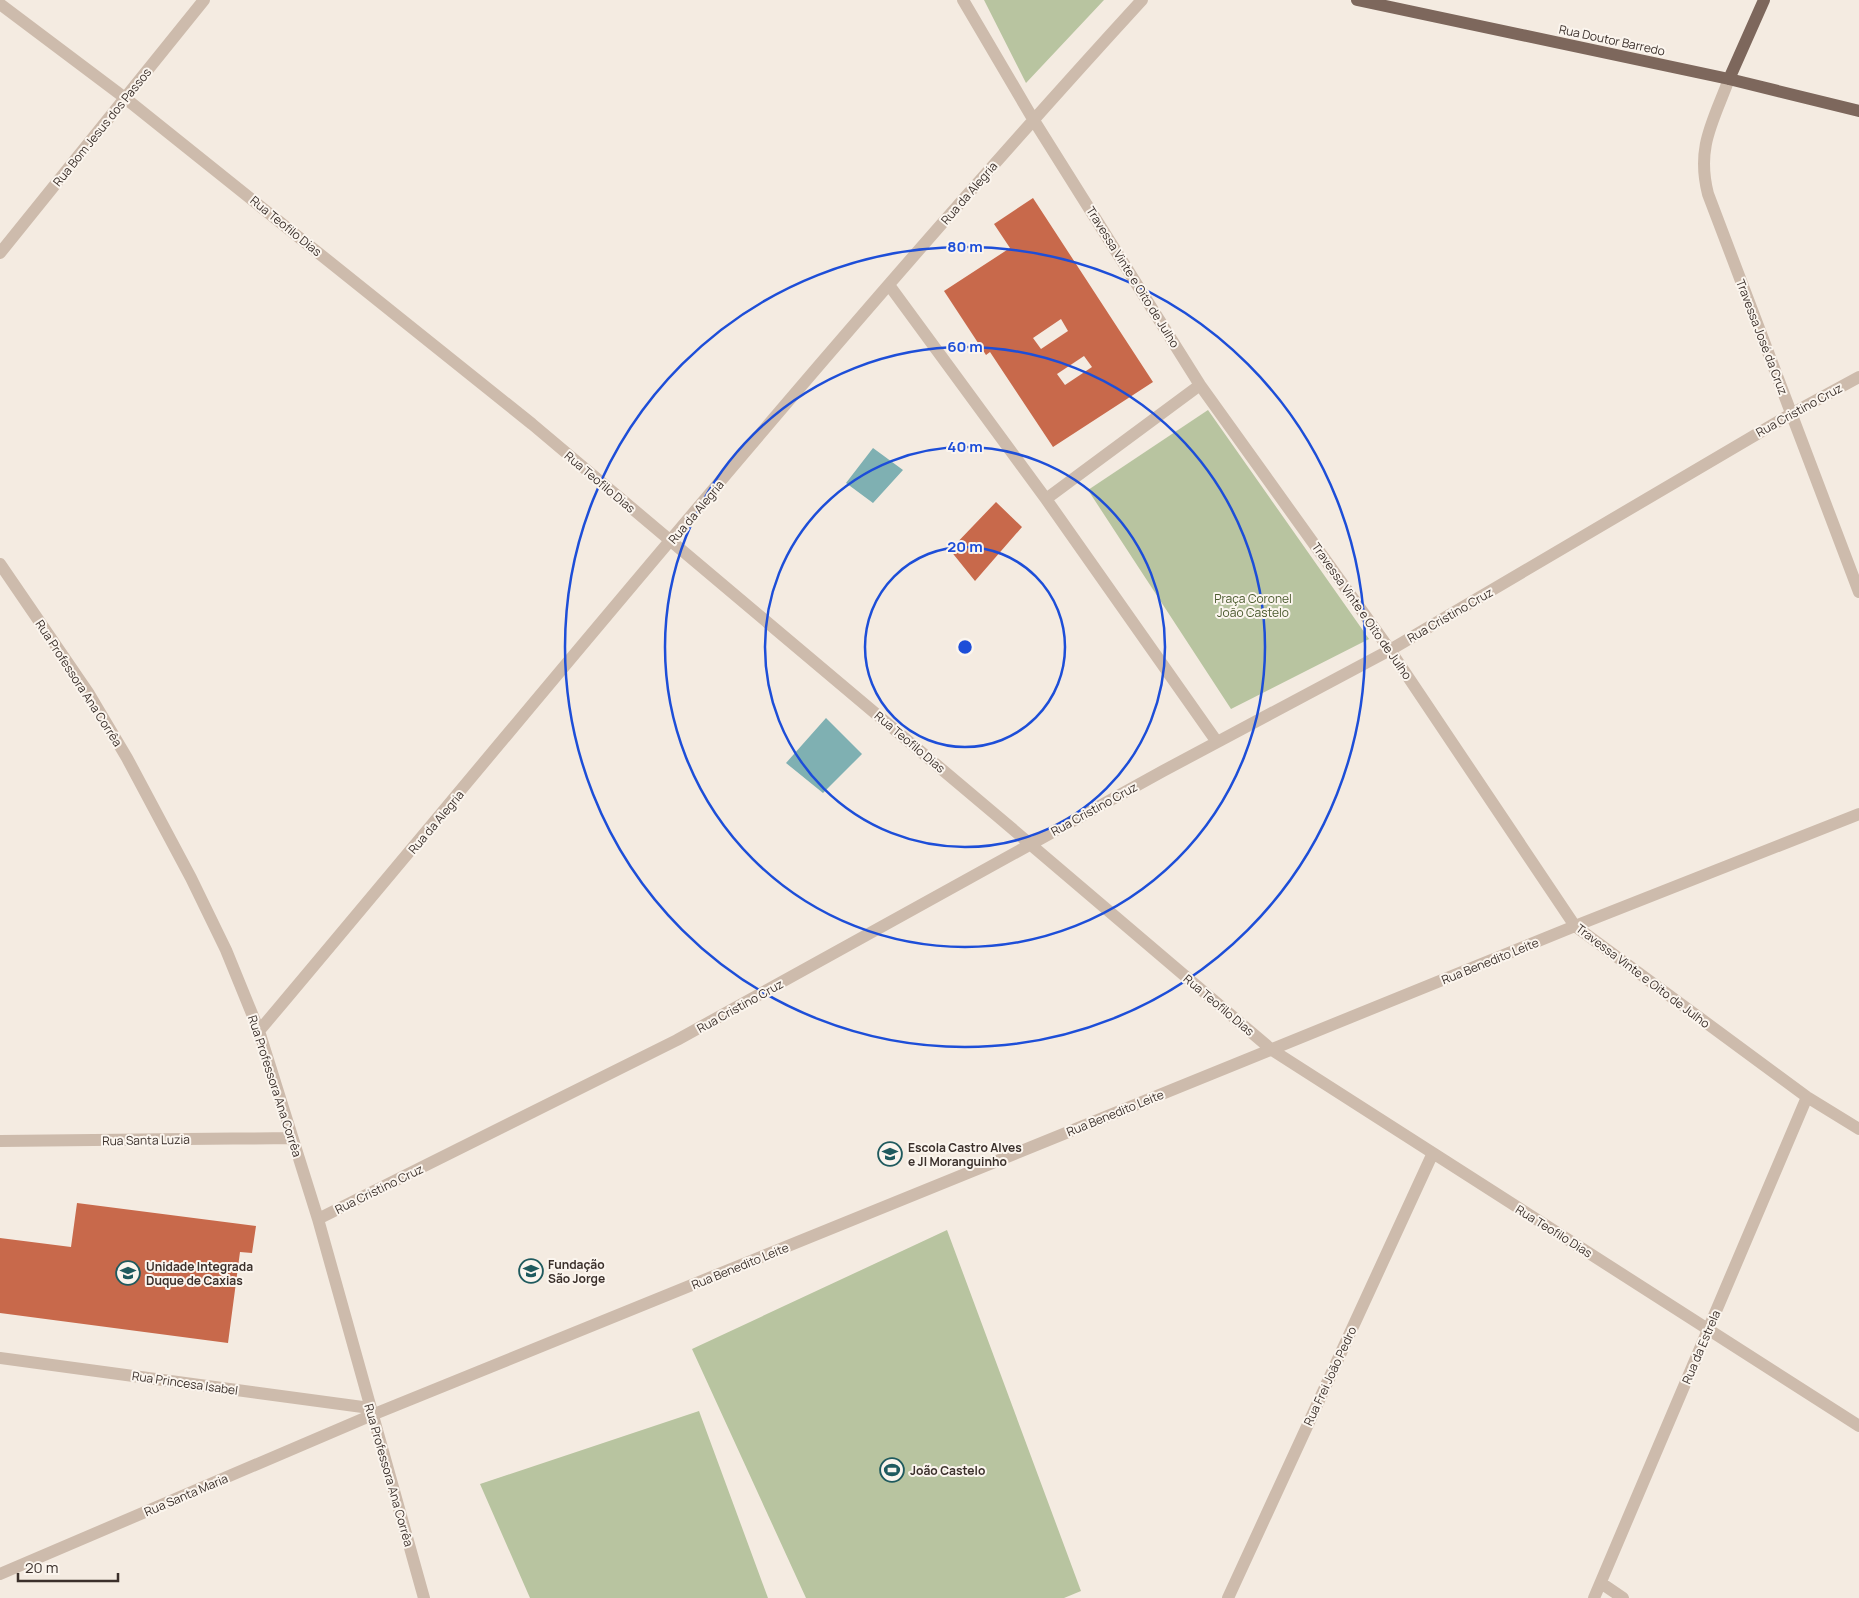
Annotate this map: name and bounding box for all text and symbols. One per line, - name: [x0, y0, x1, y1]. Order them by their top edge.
- street label: Rua Doutor Barredo: [1557, 20, 1667, 60]
- street label: Rua Bom Jesus dos Passos: [49, 64, 155, 190]
- street label: Rua da Alegria: [937, 158, 1001, 228]
- street label: Rua Teofilo Dias: [247, 192, 325, 260]
- street label: Travessa Vinte e Oito de Julho: [1082, 203, 1184, 351]
- text: 80 m: [947, 236, 983, 257]
- street label: Travessa José da Cruz: [1732, 277, 1792, 397]
- text: 60 m: [947, 336, 983, 357]
- street label: Rua Cristino Cruz: [1753, 379, 1845, 441]
- text: 40 m: [947, 436, 983, 457]
- street label: Rua Teofilo Dias: [561, 447, 639, 517]
- street label: Rua da Alegria: [664, 477, 728, 547]
- text: 20 m: [947, 536, 983, 557]
- street label: Travessa Vinte e Oito de Julho: [1308, 539, 1416, 683]
- street label: Rua Cristino Cruz: [1404, 584, 1496, 646]
- park label: Praça Coronel João Castelo: [1214, 590, 1292, 621]
- street label: Rua Professora Ana Corrêa: [32, 616, 126, 750]
- centre of rings: [956, 638, 974, 656]
- street label: Rua Teofilo Dias: [871, 707, 949, 777]
- street label: Rua Cristino Cruz: [1048, 778, 1140, 840]
- street label: Rua da Alegria: [404, 787, 468, 857]
- street label: Travessa Vinte e Oito de Julho: [1573, 920, 1713, 1032]
- street label: Rua Benedito Leite: [1439, 934, 1541, 988]
- street label: Rua Teofilo Dias: [1180, 970, 1258, 1040]
- street label: Rua Cristino Cruz: [694, 975, 786, 1037]
- street label: Rua Professora Ana Corrêa: [244, 1013, 306, 1159]
- street label: Rua Benedito Leite: [1064, 1086, 1166, 1140]
- street label: Rua Santa Luzia: [102, 1131, 190, 1149]
- place label: Escola Castro Alves e JI Moranguinho: [908, 1139, 1022, 1170]
- school or university icon: Escola Castro Alves e JI Moranguinho: [877, 1141, 903, 1167]
- street label: Rua Cristino Cruz: [332, 1160, 426, 1218]
- street label: Rua Teofilo Dias: [1512, 1201, 1596, 1261]
- street label: Rua Benedito Leite: [689, 1239, 791, 1293]
- place label: Fundação São Jorge: [548, 1256, 605, 1287]
- place label: Unidade Integrada Duque de Caxias: [146, 1258, 253, 1289]
- school or university icon: Fundação São Jorge: [518, 1258, 544, 1284]
- school or university icon: Unidade Integrada Duque de Caxias: [115, 1260, 141, 1286]
- street label: Rua da Estrela: [1678, 1308, 1724, 1386]
- street label: Rua Frei João Pedro: [1300, 1324, 1360, 1428]
- street label: Rua Princesa Isabel: [131, 1367, 239, 1399]
- street label: Rua Professora Ana Corrêa: [360, 1402, 418, 1548]
- sports icon: João Castelo: [879, 1457, 905, 1483]
- place label: João Castelo: [910, 1462, 985, 1479]
- street label: Rua Santa Maria: [142, 1470, 230, 1520]
- scale bar: [18, 1550, 118, 1582]
- text: 20 m: [25, 1557, 58, 1578]

